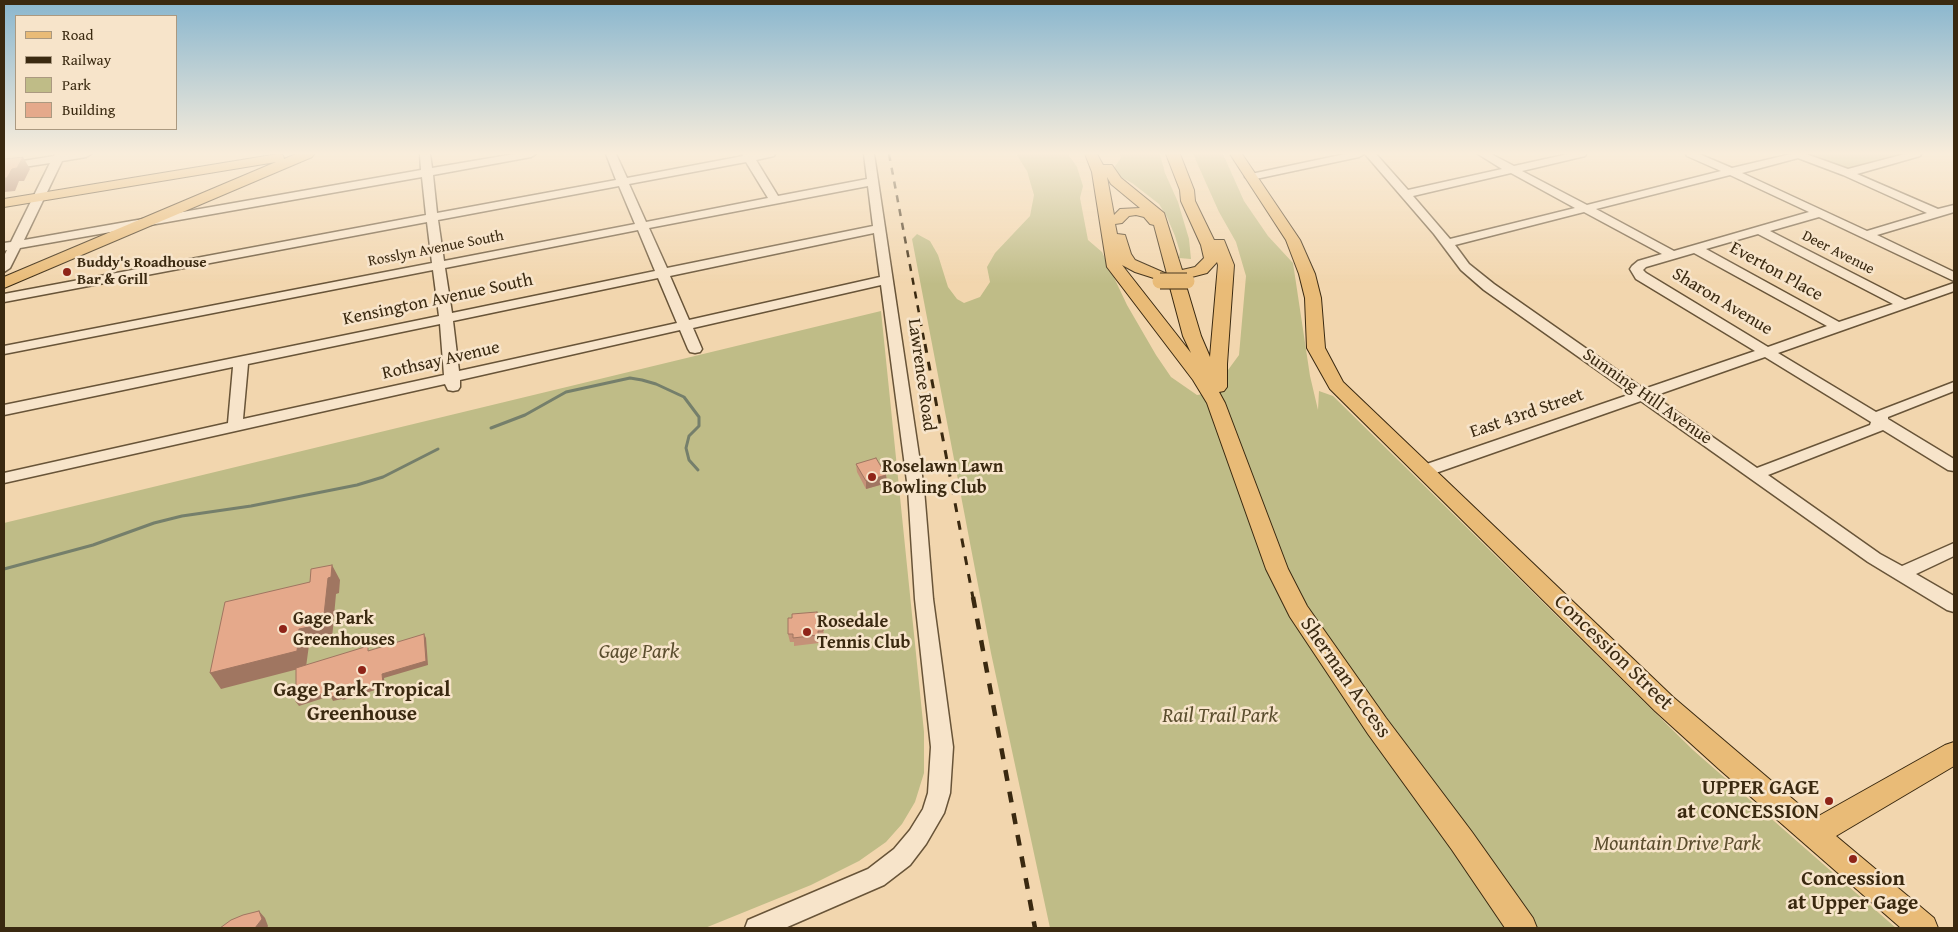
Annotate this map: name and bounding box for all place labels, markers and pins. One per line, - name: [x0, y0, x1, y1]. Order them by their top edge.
- place label: Buddy's Roadhouse Bar & Grill: [77, 254, 207, 289]
- marker: Buddy's Roadhouse Bar & Grill: [61, 266, 73, 278]
- place label: Roselawn Lawn Bowling Club: [882, 456, 1003, 498]
- marker: Roselawn Lawn Bowling Club: [866, 471, 878, 483]
- place label: Gage Park Greenhouses: [293, 608, 395, 650]
- place label: Rosedale Tennis Club: [817, 611, 910, 654]
- marker: Gage Park Greenhouses: [277, 623, 289, 635]
- marker: Rosedale Tennis Club: [801, 626, 813, 638]
- marker: Gage Park Tropical Greenhouse: [356, 664, 368, 676]
- place label: Gage Park Tropical Greenhouse: [273, 678, 451, 728]
- place label: UPPER GAGE at CONCESSION: [1677, 776, 1819, 826]
- marker: UPPER GAGE at CONCESSION: [1823, 795, 1835, 807]
- marker: Concession at Upper Gage: [1847, 853, 1859, 865]
- place label: Concession at Upper Gage: [1788, 867, 1918, 917]

